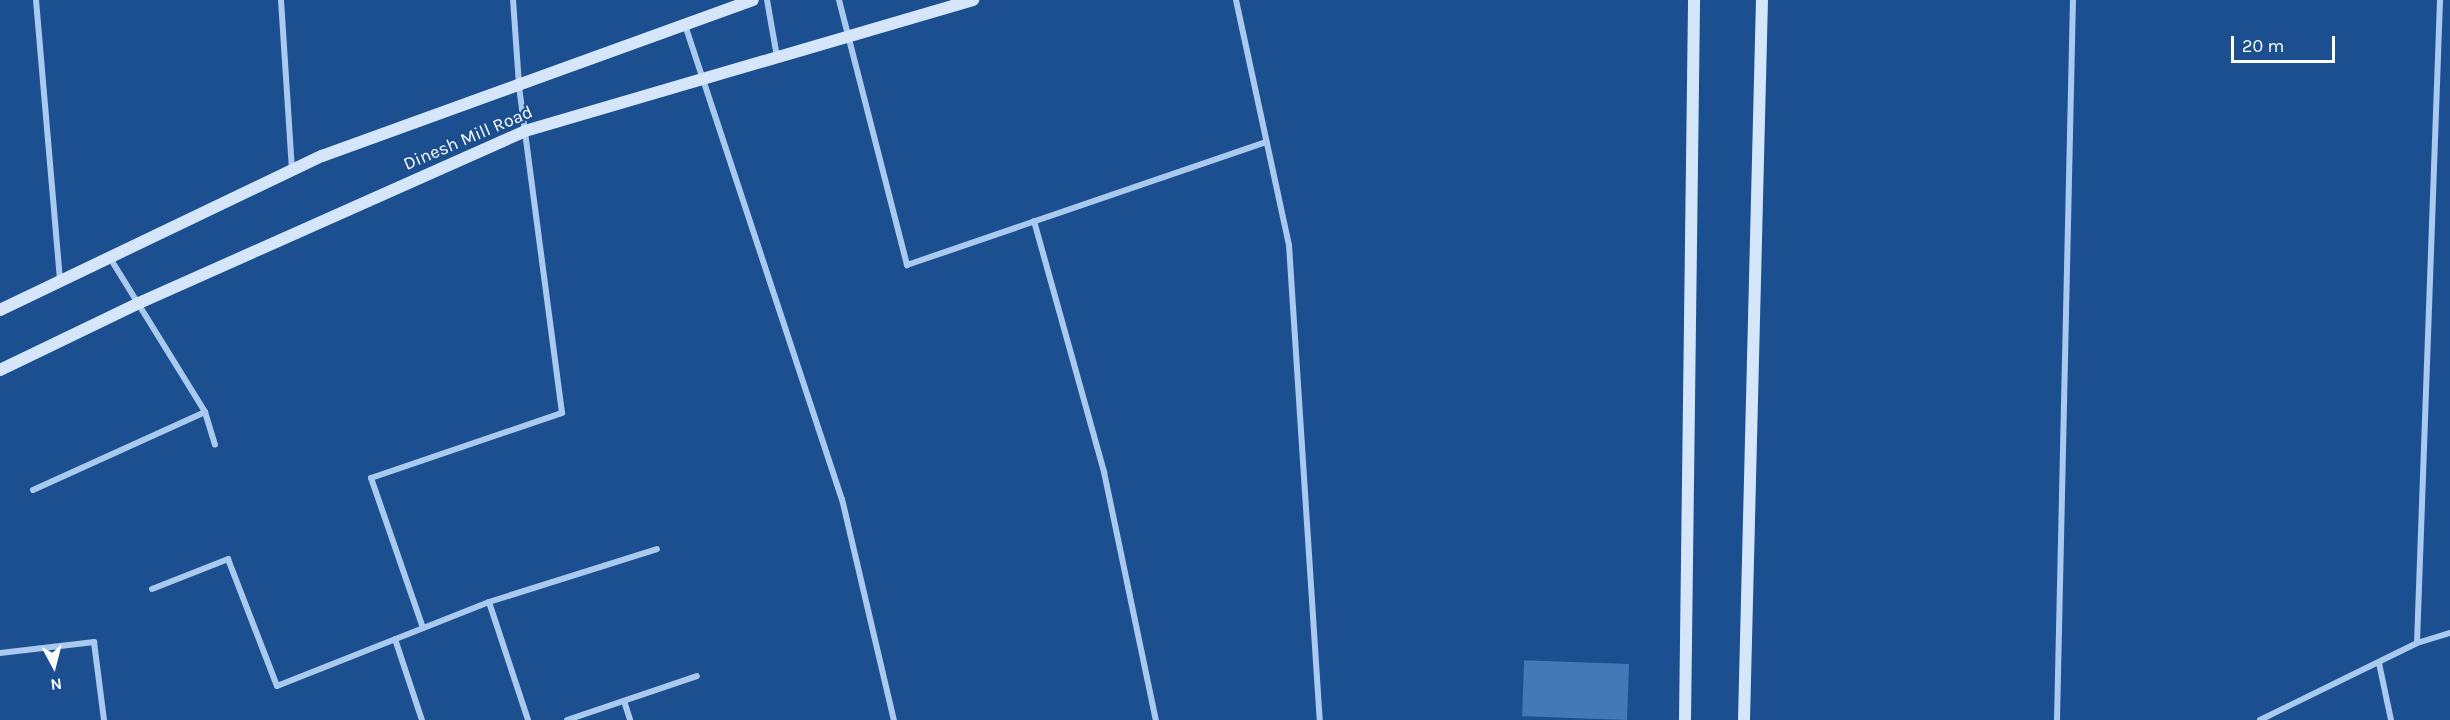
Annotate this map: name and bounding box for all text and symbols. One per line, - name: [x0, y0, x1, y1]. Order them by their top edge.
- scale bar: [2234, 24, 2338, 62]
- text: 20 m: [2242, 35, 2284, 57]
- street label: Dinesh Mill Road: [400, 101, 536, 175]
- north arrow: [24, 636, 84, 696]
- text: N: [49, 674, 63, 694]

